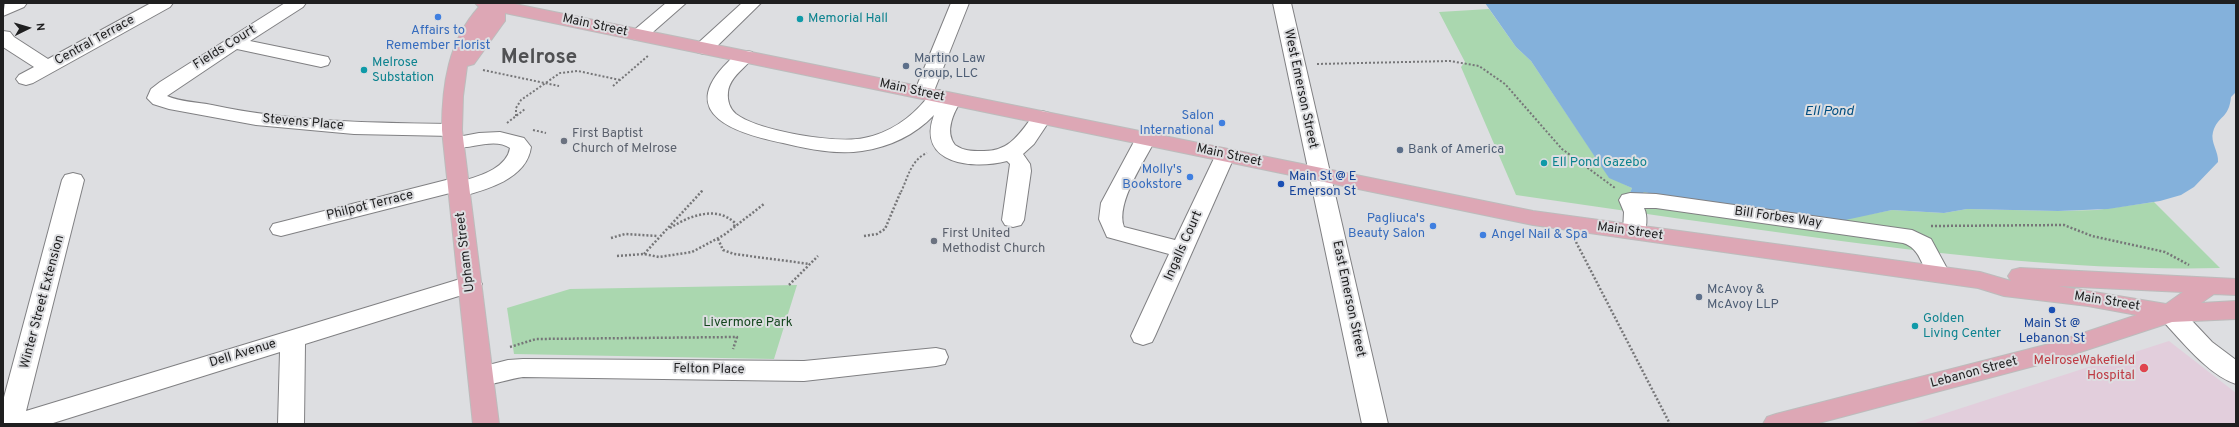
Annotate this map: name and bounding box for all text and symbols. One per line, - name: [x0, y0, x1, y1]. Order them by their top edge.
- north arrow: [8, 8, 48, 48]
- street label: Main Street: [561, 11, 629, 41]
- place label: Memorial Hall: [808, 11, 888, 27]
- marker: Affairs to Remember Florist: [433, 12, 443, 22]
- street label: Central Terrace: [52, 13, 138, 69]
- marker: Memorial Hall: [795, 14, 805, 24]
- text: N: [33, 22, 47, 32]
- street label: Fields Court: [191, 23, 259, 73]
- place label: Affairs to Remember Florist: [386, 23, 490, 54]
- street label: West Emerson Street: [1280, 28, 1320, 150]
- district label: Melrose: [501, 46, 577, 72]
- place label: Martino Law Group, LLC: [914, 51, 985, 82]
- place label: Melrose Substation: [372, 55, 434, 86]
- marker: Martino Law Group, LLC: [901, 61, 911, 71]
- marker: Melrose Substation: [359, 65, 369, 75]
- street label: Main Street: [878, 76, 946, 106]
- water label: Ell Pond: [1805, 104, 1853, 120]
- place label: Salon International: [1140, 108, 1214, 139]
- street label: Stevens Place: [262, 112, 344, 134]
- marker: Salon International: [1217, 118, 1227, 128]
- place label: First Baptist Church of Melrose: [572, 126, 677, 157]
- marker: First Baptist Church of Melrose: [559, 136, 569, 146]
- street label: Main Street: [1195, 141, 1263, 171]
- place label: Bank of America: [1408, 142, 1504, 158]
- marker: Bank of America: [1395, 145, 1405, 155]
- place label: Ell Pond Gazebo: [1552, 155, 1647, 171]
- marker: Ell Pond Gazebo: [1539, 158, 1549, 168]
- place label: Molly's Bookstore: [1122, 162, 1182, 193]
- place label: Main St @ E Emerson St: [1289, 169, 1357, 200]
- marker: Molly's Bookstore: [1185, 172, 1195, 182]
- marker: Main St @ E Emerson St: [1276, 179, 1286, 189]
- street label: Philpot Terrace: [325, 188, 415, 224]
- street label: Bill Forbes Way: [1733, 204, 1823, 232]
- street label: Ingalls Court: [1162, 209, 1206, 283]
- street label: Upham Street: [453, 211, 479, 293]
- place label: Pagliuca's Beauty Salon: [1348, 211, 1425, 242]
- street label: Main Street: [1596, 220, 1664, 244]
- marker: Pagliuca's Beauty Salon: [1428, 221, 1438, 231]
- place label: First United Methodist Church: [942, 226, 1045, 257]
- place label: Angel Nail & Spa: [1491, 227, 1587, 243]
- marker: Angel Nail & Spa: [1478, 230, 1488, 240]
- street label: Winter Street Extension: [18, 233, 68, 371]
- marker: First United Methodist Church: [929, 236, 939, 246]
- street label: East Emerson Street: [1328, 239, 1368, 359]
- place label: McAvoy & McAvoy LLP: [1707, 282, 1779, 313]
- street label: Main Street: [2073, 289, 2141, 315]
- marker: McAvoy & McAvoy LLP: [1694, 292, 1704, 302]
- marker: Main St @ Lebanon St: [2047, 305, 2057, 315]
- place label: Golden Living Center: [1923, 311, 2001, 342]
- park label: Livermore Park: [703, 315, 793, 331]
- place label: Main St @ Lebanon St: [2019, 316, 2085, 347]
- marker: Golden Living Center: [1910, 321, 1920, 331]
- street label: Dell Avenue: [208, 336, 278, 372]
- place label: MelroseWakefield Hospital: [2034, 353, 2135, 384]
- street label: Lebanon Street: [1929, 354, 2019, 392]
- street label: Felton Place: [673, 362, 745, 378]
- marker: MelroseWakefield Hospital: [2138, 362, 2150, 374]

